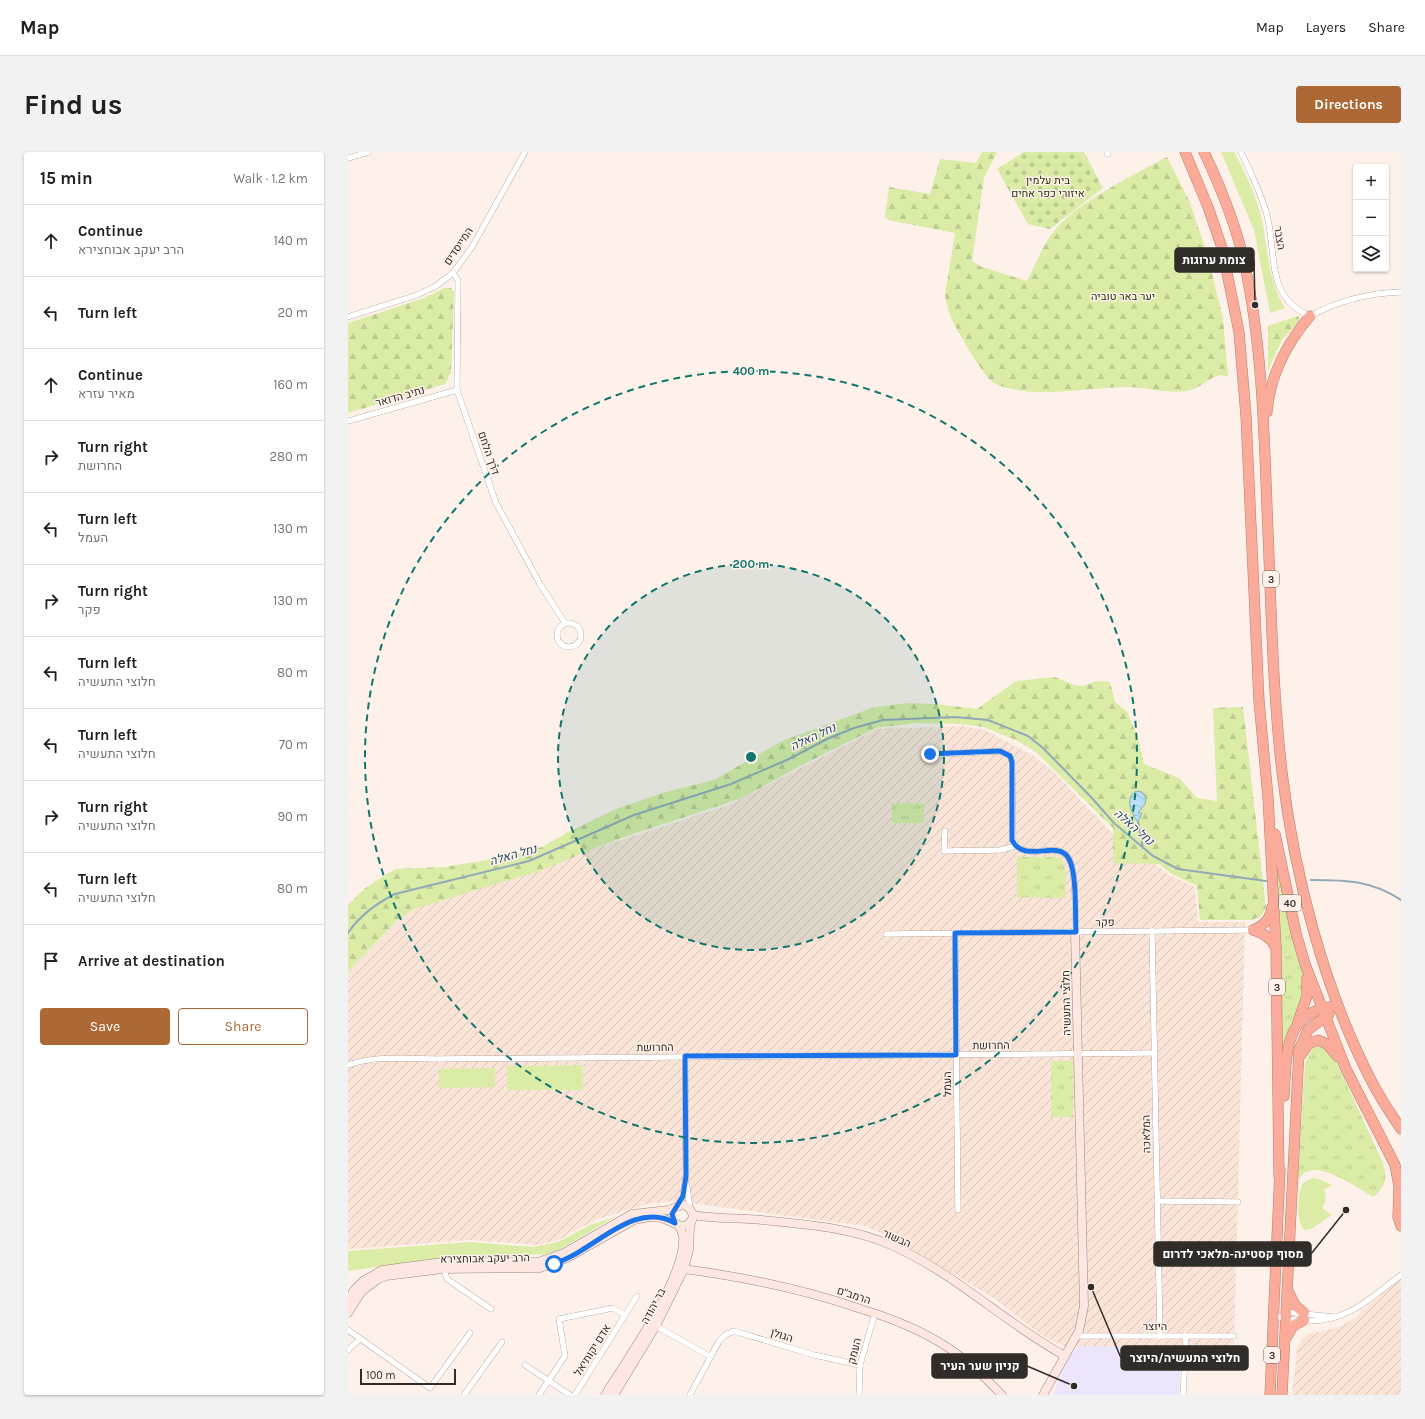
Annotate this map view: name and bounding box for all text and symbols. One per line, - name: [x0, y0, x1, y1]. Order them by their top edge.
- text: Map: [20, 17, 59, 39]
- text: Map: [1256, 19, 1284, 36]
- text: Layers: [1306, 19, 1346, 36]
- text: Share: [1368, 19, 1405, 36]
- button: Directions: [1296, 86, 1401, 123]
- text: Find us: [24, 88, 123, 121]
- map controls: [1353, 164, 1389, 272]
- button: +: [1353, 164, 1389, 200]
- text: 15 min: [40, 168, 93, 188]
- text: Walk · 1.2 km: [233, 171, 308, 186]
- park label: בית עלמין איזורי כפר אחים: [1011, 174, 1085, 200]
- button: −: [1353, 200, 1389, 236]
- text: Continue: [78, 222, 143, 240]
- street label: המייסדים: [441, 225, 476, 268]
- street label: הצבר: [1271, 225, 1288, 251]
- icon: ahead: [40, 230, 62, 252]
- text: 140 m: [273, 233, 308, 248]
- button: layers: [1353, 236, 1389, 272]
- text: הרב יעקב אבוחצירא: [78, 242, 184, 257]
- callout: צומת ערוגות: [1175, 248, 1254, 272]
- text: צומת ערוגות: [1182, 253, 1246, 267]
- park label: יער באר טוביה: [1091, 290, 1155, 303]
- icon: left: [40, 302, 62, 324]
- text: Turn left: [78, 304, 137, 322]
- text: 20 m: [278, 305, 308, 320]
- text: 400 m: [733, 364, 769, 378]
- text: Continue: [78, 366, 143, 384]
- icon: ahead: [40, 374, 62, 396]
- text: 160 m: [273, 377, 308, 392]
- street label: נתיב הדואר: [374, 383, 426, 410]
- text: מאיר עזרא: [78, 386, 135, 401]
- street label: דרך הלחם: [475, 430, 502, 477]
- text: Turn right: [78, 438, 148, 456]
- icon: right: [40, 446, 62, 468]
- text: 280 m: [270, 449, 308, 464]
- text: החרושת: [78, 458, 122, 473]
- text: Turn left: [78, 510, 137, 528]
- icon: left: [40, 518, 62, 540]
- text: 130 m: [273, 521, 308, 536]
- text: העמל: [78, 530, 108, 545]
- text: 200 m: [733, 557, 769, 571]
- road number: 3: [1263, 571, 1279, 587]
- text: Turn right: [78, 582, 148, 600]
- icon: right: [40, 590, 62, 612]
- text: 130 m: [273, 593, 308, 608]
- text: פקר: [78, 602, 101, 617]
- text: Turn left: [78, 654, 137, 672]
- icon: left: [40, 662, 62, 684]
- text: 80 m: [277, 665, 308, 680]
- text: חלוצי התעשיה: [78, 674, 156, 689]
- water label: נחל האלה: [788, 720, 839, 754]
- text: Turn left: [78, 726, 137, 744]
- icon: left: [40, 734, 62, 756]
- text: 70 m: [279, 737, 308, 752]
- route end: [921, 745, 939, 763]
- text: חלוצי התעשיה: [78, 746, 156, 761]
- centre of rings: [744, 750, 758, 764]
- text: Turn right: [78, 798, 148, 816]
- icon: right: [40, 806, 62, 828]
- water label: נחל האלה: [1111, 806, 1158, 849]
- text: 90 m: [277, 809, 308, 824]
- text: חלוצי התעשיה: [78, 818, 156, 833]
- water label: נחל האלה: [488, 841, 540, 868]
- text: Turn left: [78, 870, 137, 888]
- icon: left: [40, 878, 62, 900]
- text: 80 m: [277, 881, 308, 896]
- text: חלוצי התעשיה: [78, 890, 156, 905]
- road number: 40: [1279, 895, 1301, 911]
- street label: פקר: [1095, 916, 1115, 929]
- icon: arrive: [40, 950, 62, 972]
- text: Arrive at destination: [78, 952, 225, 970]
- street label: חלוצי התעשיה: [1059, 970, 1074, 1036]
- road number: 3: [1269, 979, 1285, 995]
- button: Save: [40, 1008, 170, 1045]
- button: Share: [178, 1008, 308, 1045]
- street label: החרושת: [972, 1039, 1010, 1052]
- street label: החרושת: [636, 1041, 674, 1054]
- street label: העמל: [941, 1071, 954, 1097]
- street label: המלאכה: [1140, 1115, 1153, 1153]
- street label: הבשור: [881, 1226, 913, 1250]
- callout: מסוף קסטינה-מלאכי לדרום: [1154, 1242, 1311, 1266]
- text: מסוף קסטינה-מלאכי לדרום: [1162, 1247, 1304, 1261]
- street label: הרב יעקב אבוחצירא: [440, 1251, 530, 1266]
- route start: [545, 1255, 563, 1273]
- street label: הרמב"ם: [835, 1284, 872, 1307]
- street label: בר יהודה: [639, 1286, 668, 1327]
- street label: היוצר: [1143, 1320, 1167, 1333]
- street label: אדם יקותיאל: [571, 1322, 613, 1379]
- street label: הגולן: [769, 1326, 795, 1345]
- street label: העמק: [845, 1337, 864, 1366]
- callout: חלוצי התעשיה/היוצר: [1121, 1346, 1248, 1370]
- road number: 3: [1264, 1347, 1280, 1363]
- text: חלוצי התעשיה/היוצר: [1130, 1351, 1240, 1365]
- callout: קניון שער העיר: [932, 1354, 1027, 1378]
- text: קניון שער העיר: [940, 1359, 1020, 1373]
- scale bar: [360, 1367, 456, 1386]
- text: 100 m: [366, 1369, 396, 1382]

